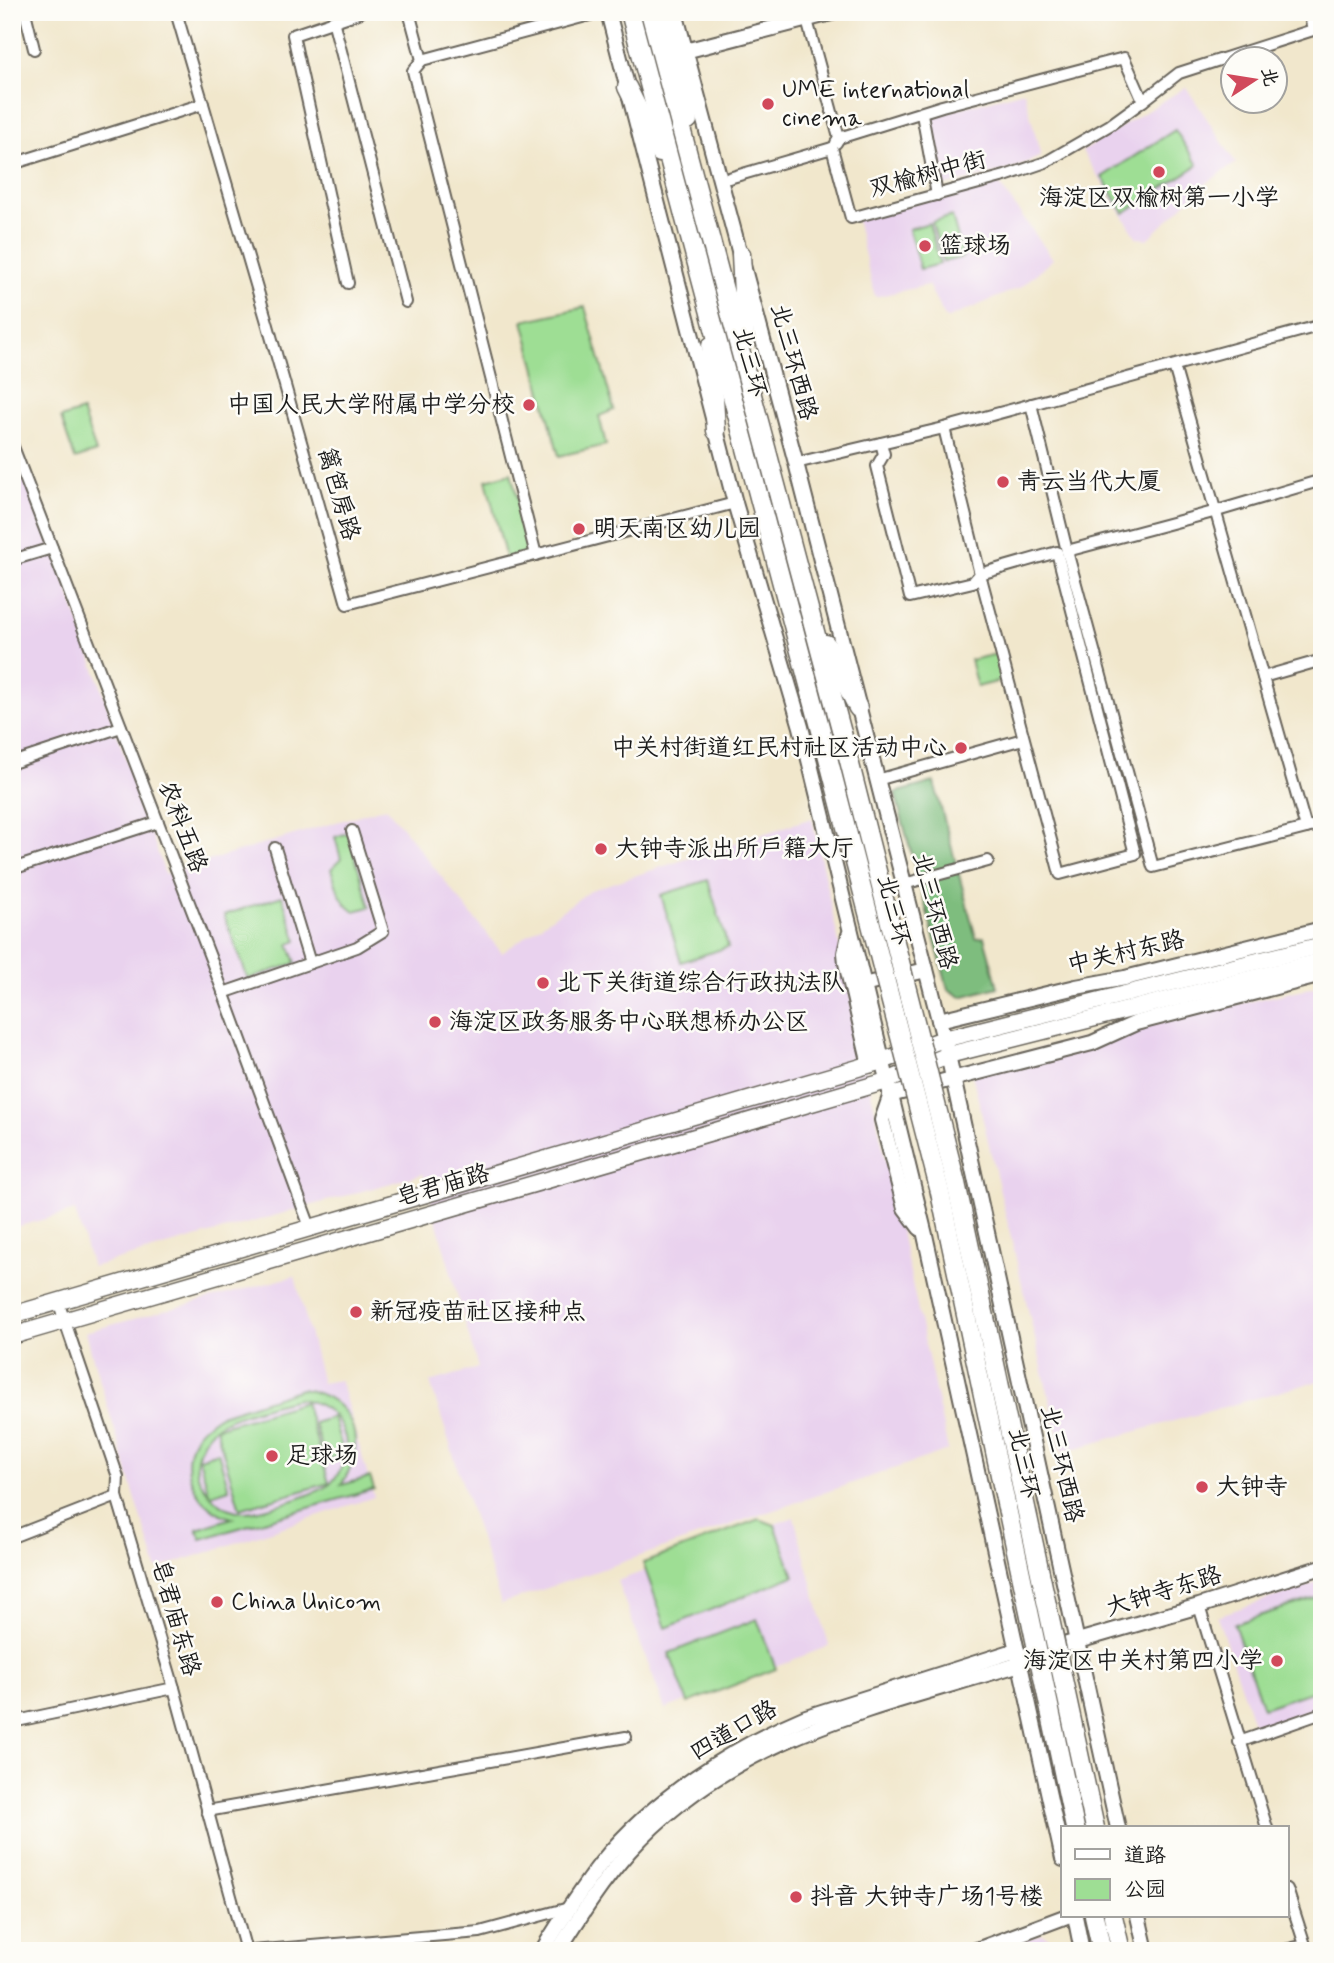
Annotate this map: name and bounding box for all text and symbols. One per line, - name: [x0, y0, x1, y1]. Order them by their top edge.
- north arrow: [1218, 46, 1288, 116]
- text: 北: [1255, 65, 1283, 89]
- place label: UME international cinema: [782, 75, 970, 134]
- marker: UME international cinema: [760, 96, 776, 112]
- street label: 双榆树中街: [866, 144, 990, 206]
- marker: 海淀区双榆树第一小学: [1151, 164, 1167, 180]
- place label: 海淀区双榆树第一小学: [1039, 183, 1279, 214]
- place label: 篮球场: [939, 231, 1011, 262]
- marker: 篮球场: [917, 238, 933, 254]
- street label: 北三环西路: [762, 300, 824, 424]
- street label: 北三环: [725, 323, 773, 401]
- place label: 中国人民大学附属中学分校: [227, 390, 515, 421]
- marker: 中国人民大学附属中学分校: [521, 397, 537, 413]
- street label: 篱笆房路: [310, 444, 366, 544]
- place label: 青云当代大厦: [1017, 467, 1161, 498]
- marker: 青云当代大厦: [995, 474, 1011, 490]
- place label: 明天南区幼儿园: [593, 514, 761, 545]
- marker: 明天南区幼儿园: [571, 521, 587, 537]
- place label: 中关村街道红民村社区活动中心: [611, 733, 947, 764]
- marker: 中关村街道红民村社区活动中心: [953, 740, 969, 756]
- street label: 农科五路: [150, 777, 214, 877]
- place label: 大钟寺派出所户籍大厅: [615, 834, 855, 865]
- marker: 大钟寺派出所户籍大厅: [593, 841, 609, 857]
- street label: 北三环西路: [904, 849, 964, 973]
- street label: 北三环: [869, 871, 917, 949]
- street label: 中关村东路: [1064, 924, 1188, 982]
- place label: 北下关街道综合行政执法队: [557, 968, 845, 999]
- marker: 北下关街道综合行政执法队: [535, 975, 551, 991]
- place label: 海淀区政务服务中心联想桥办公区: [449, 1007, 809, 1038]
- marker: 海淀区政务服务中心联想桥办公区: [427, 1014, 443, 1030]
- street label: 皂君庙路: [393, 1158, 493, 1214]
- place label: 新冠疫苗社区接种点: [370, 1297, 586, 1328]
- marker: 新冠疫苗社区接种点: [348, 1304, 364, 1320]
- street label: 北三环西路: [1032, 1402, 1090, 1526]
- street label: 北三环: [1000, 1425, 1046, 1501]
- place label: 足球场: [286, 1441, 358, 1472]
- marker: 足球场: [264, 1448, 280, 1464]
- place label: 大钟寺: [1216, 1472, 1288, 1503]
- marker: 大钟寺: [1194, 1479, 1210, 1495]
- street label: 皂君庙东路: [144, 1556, 206, 1680]
- street label: 大钟寺东路: [1102, 1560, 1226, 1624]
- place label: China Unicom: [231, 1587, 381, 1618]
- marker: China Unicom: [209, 1594, 225, 1610]
- place label: 海淀区中关村第四小学: [1023, 1646, 1263, 1677]
- marker: 海淀区中关村第四小学: [1269, 1653, 1285, 1669]
- street label: 四道口路: [685, 1694, 783, 1768]
- legend: [1061, 1826, 1288, 1918]
- text: 道路: [1124, 1842, 1166, 1870]
- text: 公园: [1124, 1876, 1166, 1904]
- place label: 抖音 大钟寺广场1号楼: [810, 1882, 1043, 1913]
- marker: 抖音 大钟寺广场1号楼: [788, 1889, 804, 1905]

